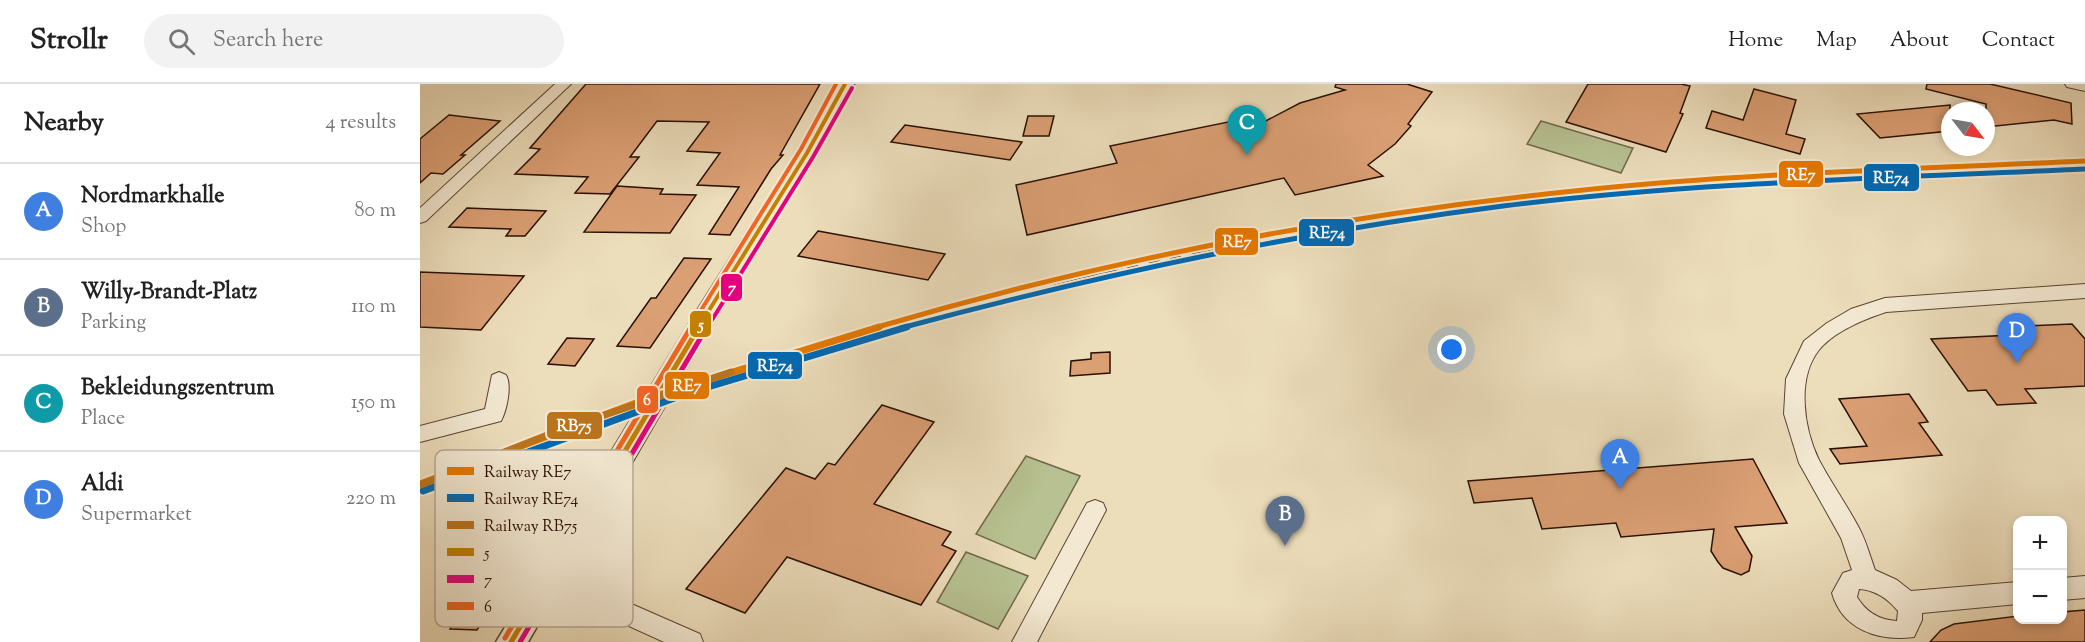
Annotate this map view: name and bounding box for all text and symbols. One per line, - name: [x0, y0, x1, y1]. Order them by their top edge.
- search box: [144, 14, 564, 68]
- text: Strollr: [30, 21, 108, 61]
- icon: search: [165, 25, 198, 58]
- text: Search here: [213, 25, 323, 57]
- text: Home: [1728, 26, 1783, 56]
- text: Map: [1816, 26, 1857, 56]
- text: About: [1890, 26, 1949, 56]
- text: Contact: [1982, 26, 2055, 56]
- north arrow: [1941, 102, 1995, 156]
- text: Nearby: [24, 105, 104, 142]
- pin: C: [1228, 106, 1266, 155]
- text: 4 results: [325, 109, 396, 138]
- line badge: RE7: [1778, 160, 1824, 188]
- line badge: RE74: [1863, 163, 1920, 192]
- text: RE7: [1786, 165, 1817, 188]
- text: RE74: [1873, 168, 1909, 191]
- text: Nordmarkhalle: [81, 181, 225, 213]
- text: A: [35, 197, 52, 226]
- text: 80 m: [355, 197, 396, 226]
- text: Shop: [81, 213, 126, 242]
- line badge: RE74: [1298, 218, 1355, 247]
- text: RE74: [1309, 223, 1345, 246]
- line badge: RE7: [1214, 227, 1259, 256]
- text: RE7: [1222, 232, 1253, 255]
- line badge: 7: [720, 273, 743, 302]
- text: Willy-Brandt-Platz: [81, 277, 257, 309]
- text: 7: [728, 278, 737, 301]
- text: B: [37, 293, 50, 322]
- text: 110 m: [351, 293, 396, 322]
- text: Parking: [81, 309, 146, 338]
- line badge: 5: [689, 310, 712, 338]
- pin: D: [1998, 314, 2036, 363]
- text: 5: [696, 315, 704, 338]
- your location: [1437, 335, 1466, 364]
- line badge: RE74: [747, 351, 803, 380]
- text: RE74: [757, 356, 793, 379]
- line badge: RE7: [664, 371, 710, 400]
- text: Bekleidungszentrum: [81, 373, 274, 405]
- text: RE7: [672, 376, 703, 399]
- line badge: 6: [636, 385, 659, 414]
- text: C: [35, 389, 52, 418]
- text: 150 m: [351, 389, 396, 418]
- text: 6: [643, 390, 651, 413]
- text: Place: [81, 405, 125, 434]
- line badge: RB75: [546, 411, 603, 440]
- text: RB75: [556, 416, 592, 439]
- pin: A: [1600, 440, 1640, 489]
- legend: [435, 450, 633, 627]
- text: Railway RE7: [484, 462, 571, 485]
- text: Aldi: [81, 469, 123, 501]
- text: D: [36, 485, 51, 514]
- text: 220 m: [346, 485, 396, 514]
- text: Railway RE74: [484, 489, 578, 512]
- pin: B: [1266, 496, 1304, 546]
- text: Supermarket: [81, 501, 192, 530]
- text: Railway RB75: [484, 516, 578, 539]
- map controls: [2013, 516, 2067, 624]
- button: +: [2013, 516, 2067, 570]
- text: 5: [483, 543, 490, 566]
- text: 7: [484, 570, 492, 593]
- button: −: [2013, 570, 2067, 624]
- text: 6: [484, 597, 492, 620]

